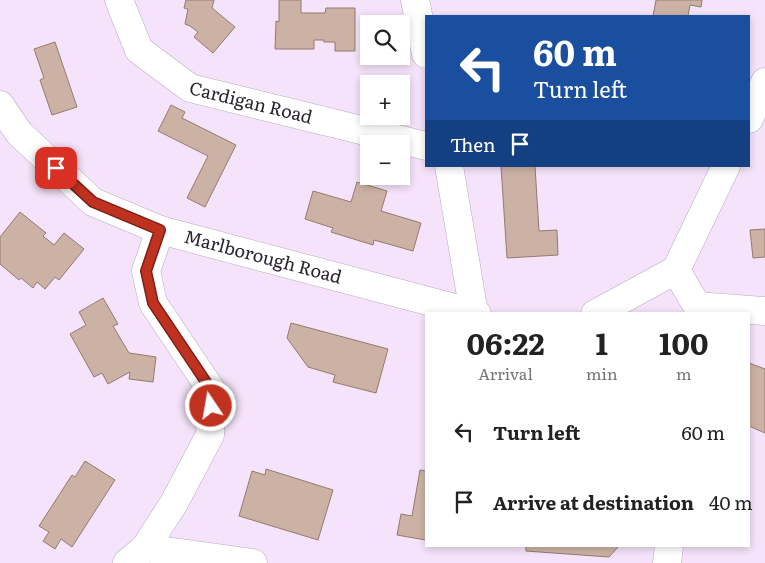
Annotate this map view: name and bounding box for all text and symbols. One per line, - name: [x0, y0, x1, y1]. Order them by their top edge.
- map controls: [360, 15, 410, 185]
- button: search: [360, 15, 410, 65]
- text: 60 m: [533, 25, 617, 77]
- icon: left: [450, 35, 515, 100]
- text: Turn left: [533, 72, 627, 105]
- street label: Cardigan Road: [187, 73, 315, 130]
- button: +: [360, 75, 410, 125]
- text: Then: [450, 130, 496, 158]
- icon: arrive: [506, 130, 534, 158]
- button: −: [360, 135, 410, 185]
- pin: [35, 147, 77, 189]
- icon: arrive: [42, 154, 70, 182]
- street label: Marlborough Road: [181, 222, 345, 290]
- text: 06:22: [467, 320, 545, 364]
- text: 1: [596, 320, 608, 364]
- text: 100: [659, 320, 708, 364]
- text: Arrival: [478, 361, 533, 385]
- text: min: [586, 361, 618, 385]
- text: m: [676, 361, 692, 385]
- position arrow: [184, 379, 236, 431]
- icon: left: [450, 418, 478, 446]
- text: Turn left: [493, 418, 580, 446]
- text: 60 m: [682, 418, 725, 446]
- icon: arrive: [450, 488, 478, 516]
- text: Arrive at destination: [493, 488, 694, 516]
- text: 40 m: [709, 488, 753, 516]

